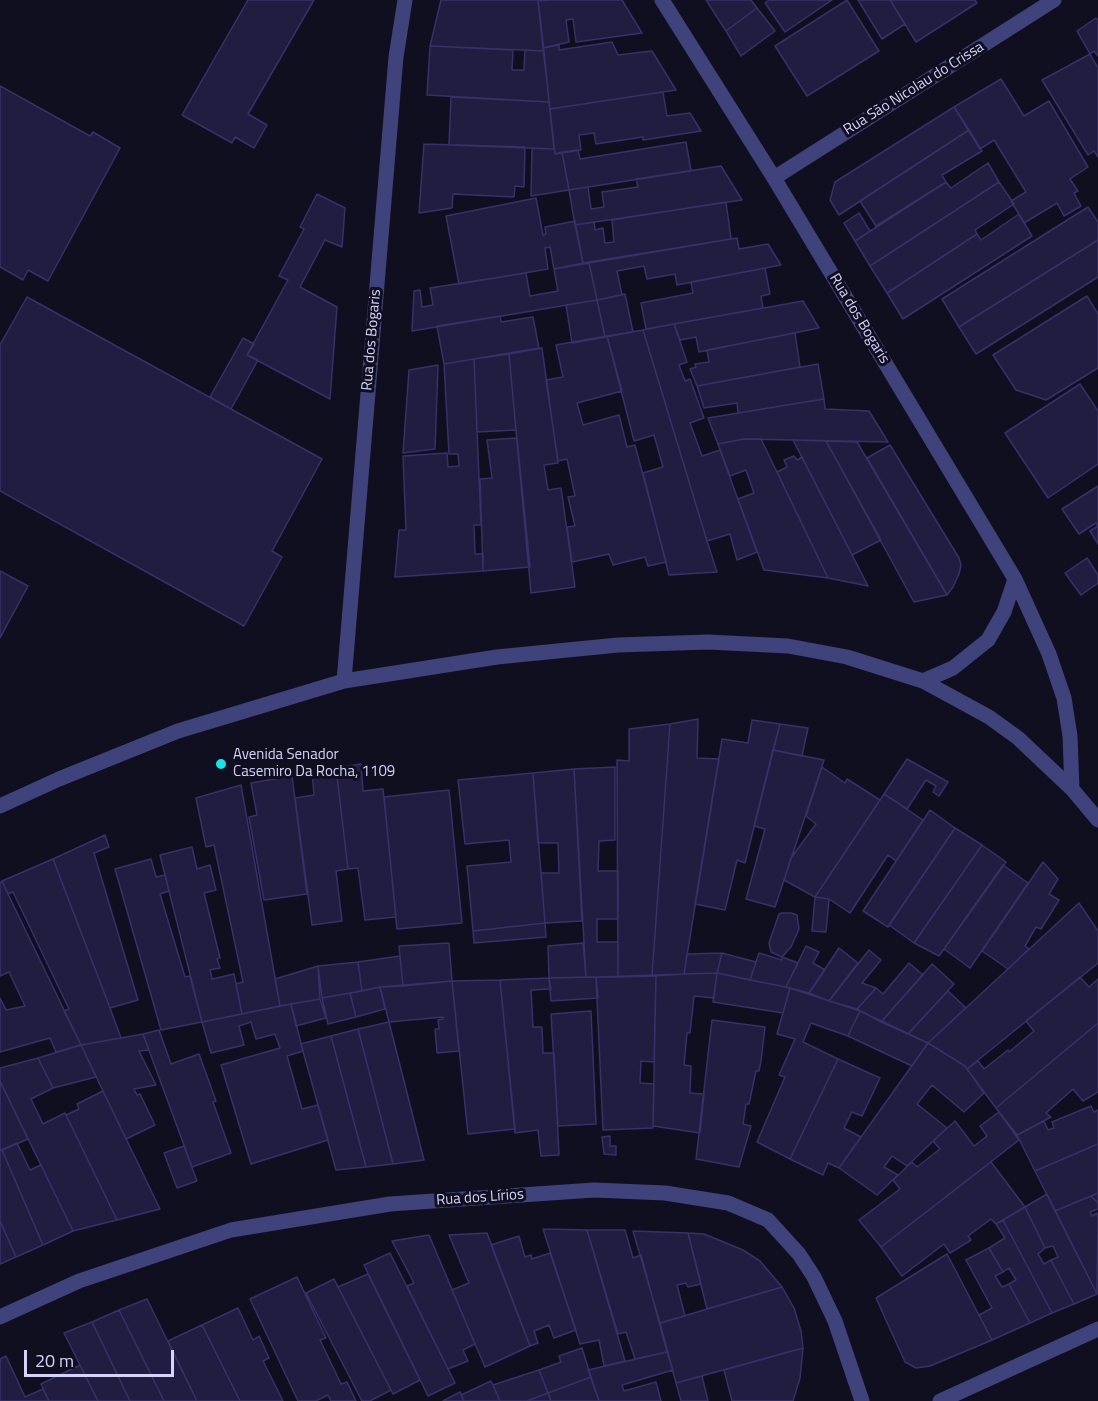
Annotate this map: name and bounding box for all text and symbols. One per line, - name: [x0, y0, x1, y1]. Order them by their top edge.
- street label: Rua São Nicolau do Crissa: [841, 38, 987, 140]
- street label: Rua dos Bogaris: [825, 271, 893, 367]
- street label: Rua dos Bogaris: [359, 288, 385, 392]
- place label: Avenida Senador Casemiro Da Rocha, 1109: [233, 746, 395, 781]
- marker: Avenida Senador Casemiro Da Rocha, 1109: [214, 757, 228, 771]
- street label: Rua dos Lírios: [436, 1186, 524, 1210]
- scale bar: [27, 1338, 177, 1376]
- text: 20 m: [35, 1347, 74, 1374]

